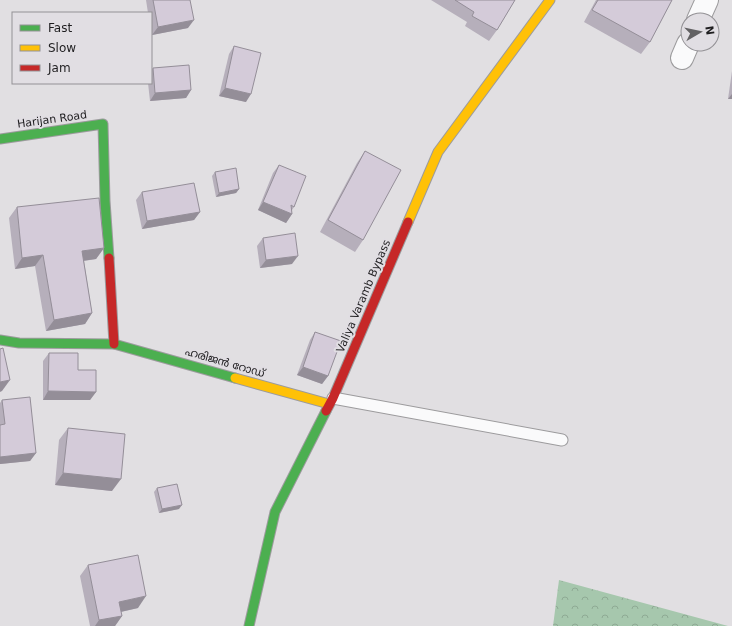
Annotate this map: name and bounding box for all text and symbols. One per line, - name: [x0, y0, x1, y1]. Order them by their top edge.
- legend: [12, 12, 152, 84]
- north arrow: [680, 12, 720, 52]
- text: Fast: [48, 21, 72, 35]
- text: N: [702, 25, 717, 36]
- text: Slow: [48, 41, 76, 55]
- text: Jam: [47, 61, 71, 75]
- street label: Harijan Road: [16, 108, 88, 131]
- street label: Valiya Varamb Bypass: [334, 238, 393, 355]
- street label: ഹരിജൻ റോഡ്: [184, 345, 267, 380]

